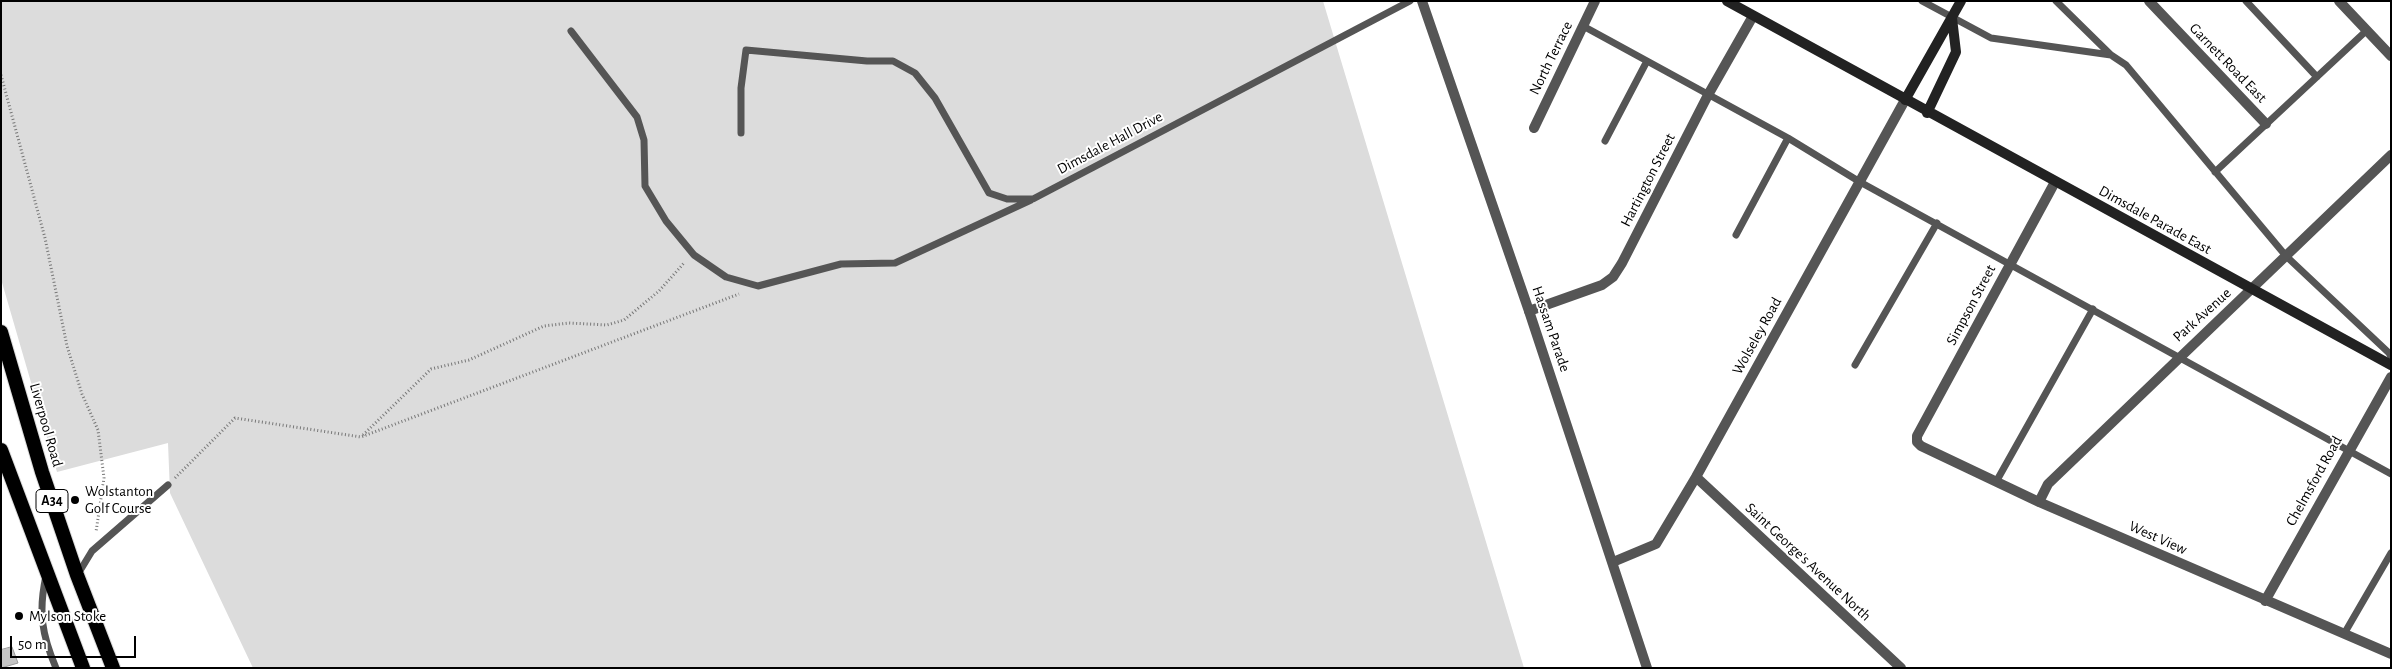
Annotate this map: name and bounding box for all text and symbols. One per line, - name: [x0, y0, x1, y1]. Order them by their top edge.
- street label: North Terrace: [1525, 18, 1577, 98]
- street label: Garnett Road East: [2186, 19, 2270, 107]
- street label: Dimsdale Hall Drive: [1054, 108, 1166, 178]
- street label: Hartington Street: [1617, 130, 1679, 230]
- street label: Dimsdale Parade East: [2096, 182, 2214, 258]
- street label: Simpson Street: [1942, 262, 2000, 348]
- street label: Hassam Parade: [1528, 284, 1574, 374]
- street label: Park Avenue: [2169, 284, 2235, 346]
- street label: Wolseley Road: [1728, 294, 1786, 378]
- street label: Liverpool Road: [25, 381, 67, 469]
- street label: Chelmsford Road: [2282, 433, 2346, 529]
- place label: Wolstanton Golf Course: [85, 482, 153, 517]
- road number: A34: [36, 490, 68, 512]
- marker: Wolstanton Golf Course: [69, 494, 81, 506]
- street label: Saint George's Avenue North: [1741, 499, 1875, 625]
- street label: West View: [2126, 517, 2190, 559]
- place label: Mylson Stoke: [29, 607, 106, 625]
- marker: Mylson Stoke: [13, 610, 25, 622]
- scale bar: [12, 626, 139, 658]
- text: 50 m: [18, 637, 47, 652]

